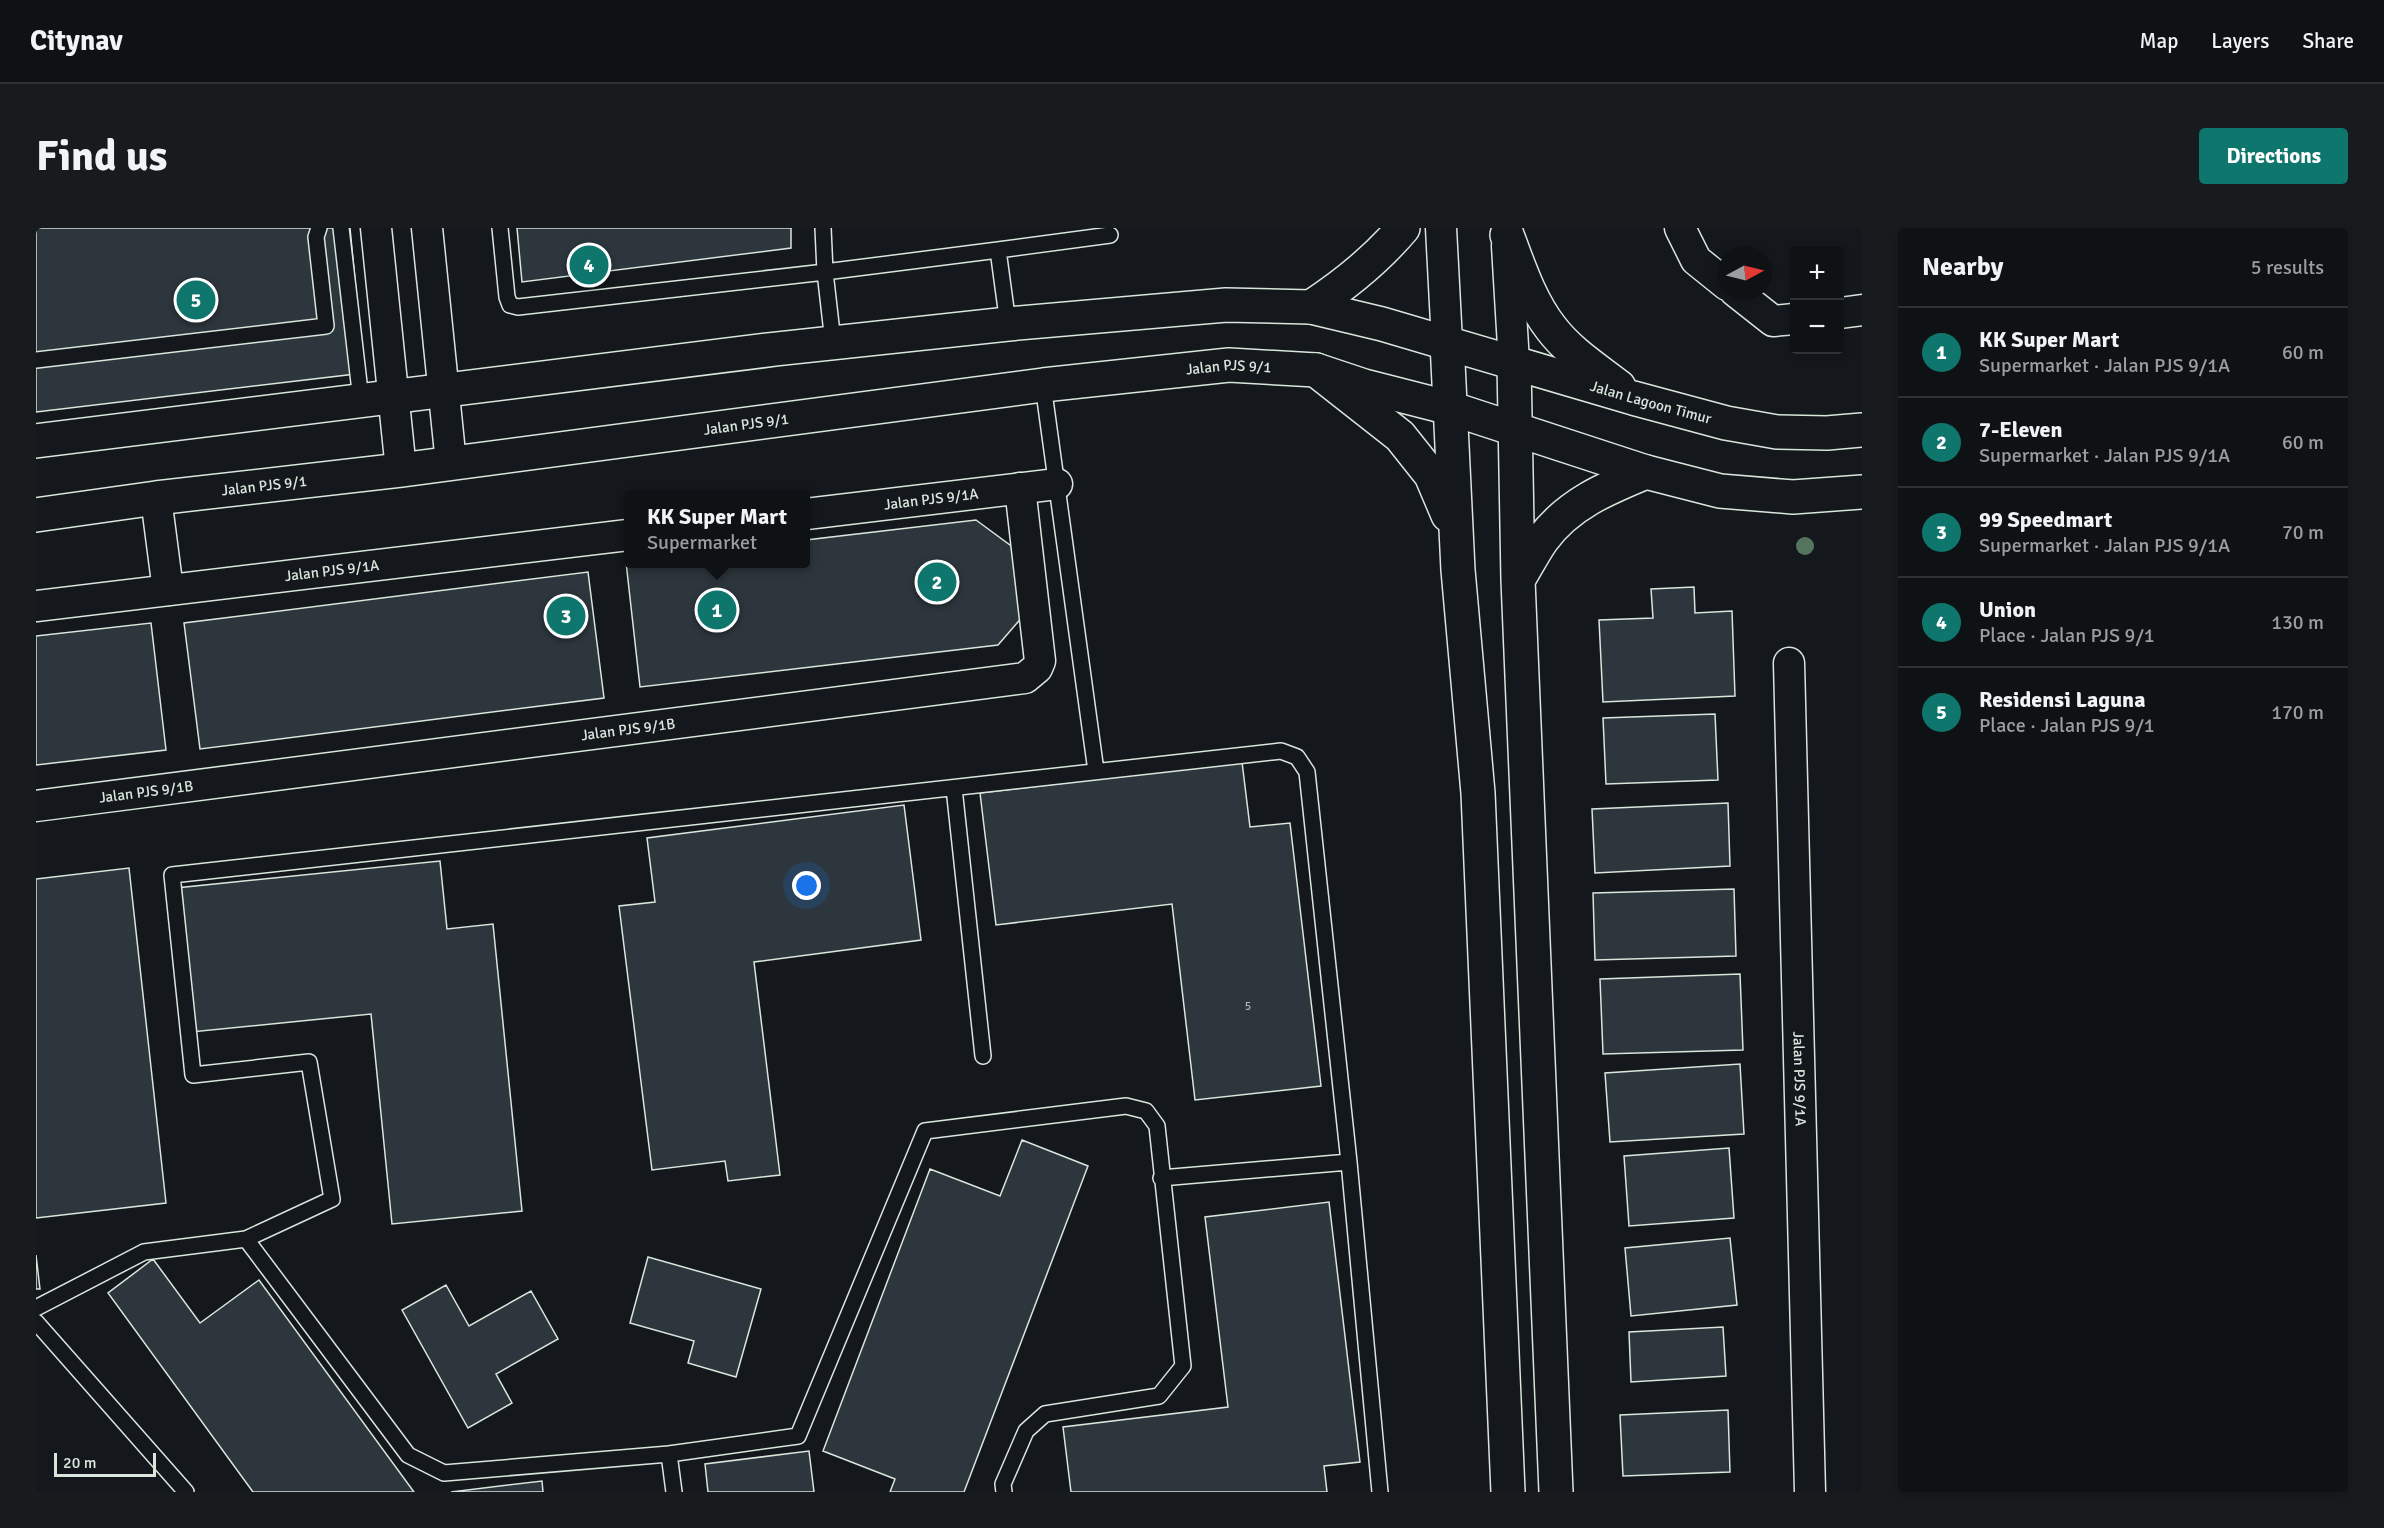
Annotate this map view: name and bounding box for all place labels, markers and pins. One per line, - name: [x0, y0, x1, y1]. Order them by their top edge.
- pin: 4: [570, 243, 608, 288]
- pin: 5: [176, 278, 216, 322]
- pin: 2: [918, 560, 956, 604]
- pin: 1: [698, 588, 736, 632]
- pin: 3: [546, 594, 586, 638]

